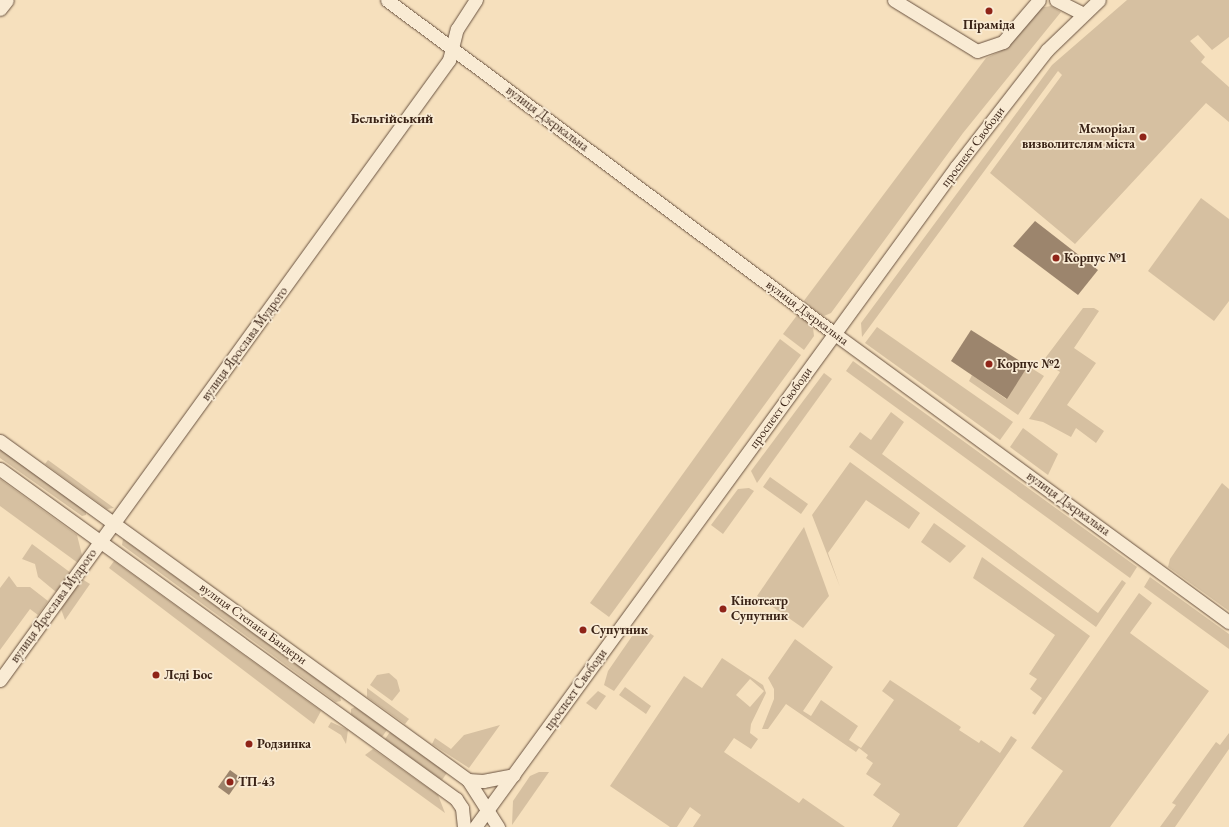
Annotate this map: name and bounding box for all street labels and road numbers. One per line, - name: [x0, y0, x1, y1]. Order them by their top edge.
- street label: вулиця Дзеркальна: [503, 83, 591, 155]
- street label: проспект Свободи: [938, 104, 1008, 190]
- street label: вулиця Дзеркальна: [763, 277, 851, 349]
- street label: вулиця Ярослава Мудрого: [198, 284, 292, 404]
- street label: проспект Свободи: [746, 364, 816, 452]
- street label: вулиця Дзеркальна: [1023, 469, 1113, 539]
- street label: вулиця Ярослава Мудрого: [7, 546, 101, 666]
- street label: вулиця Степана Бандери: [196, 580, 310, 668]
- street label: проспект Свободи: [541, 646, 611, 734]

